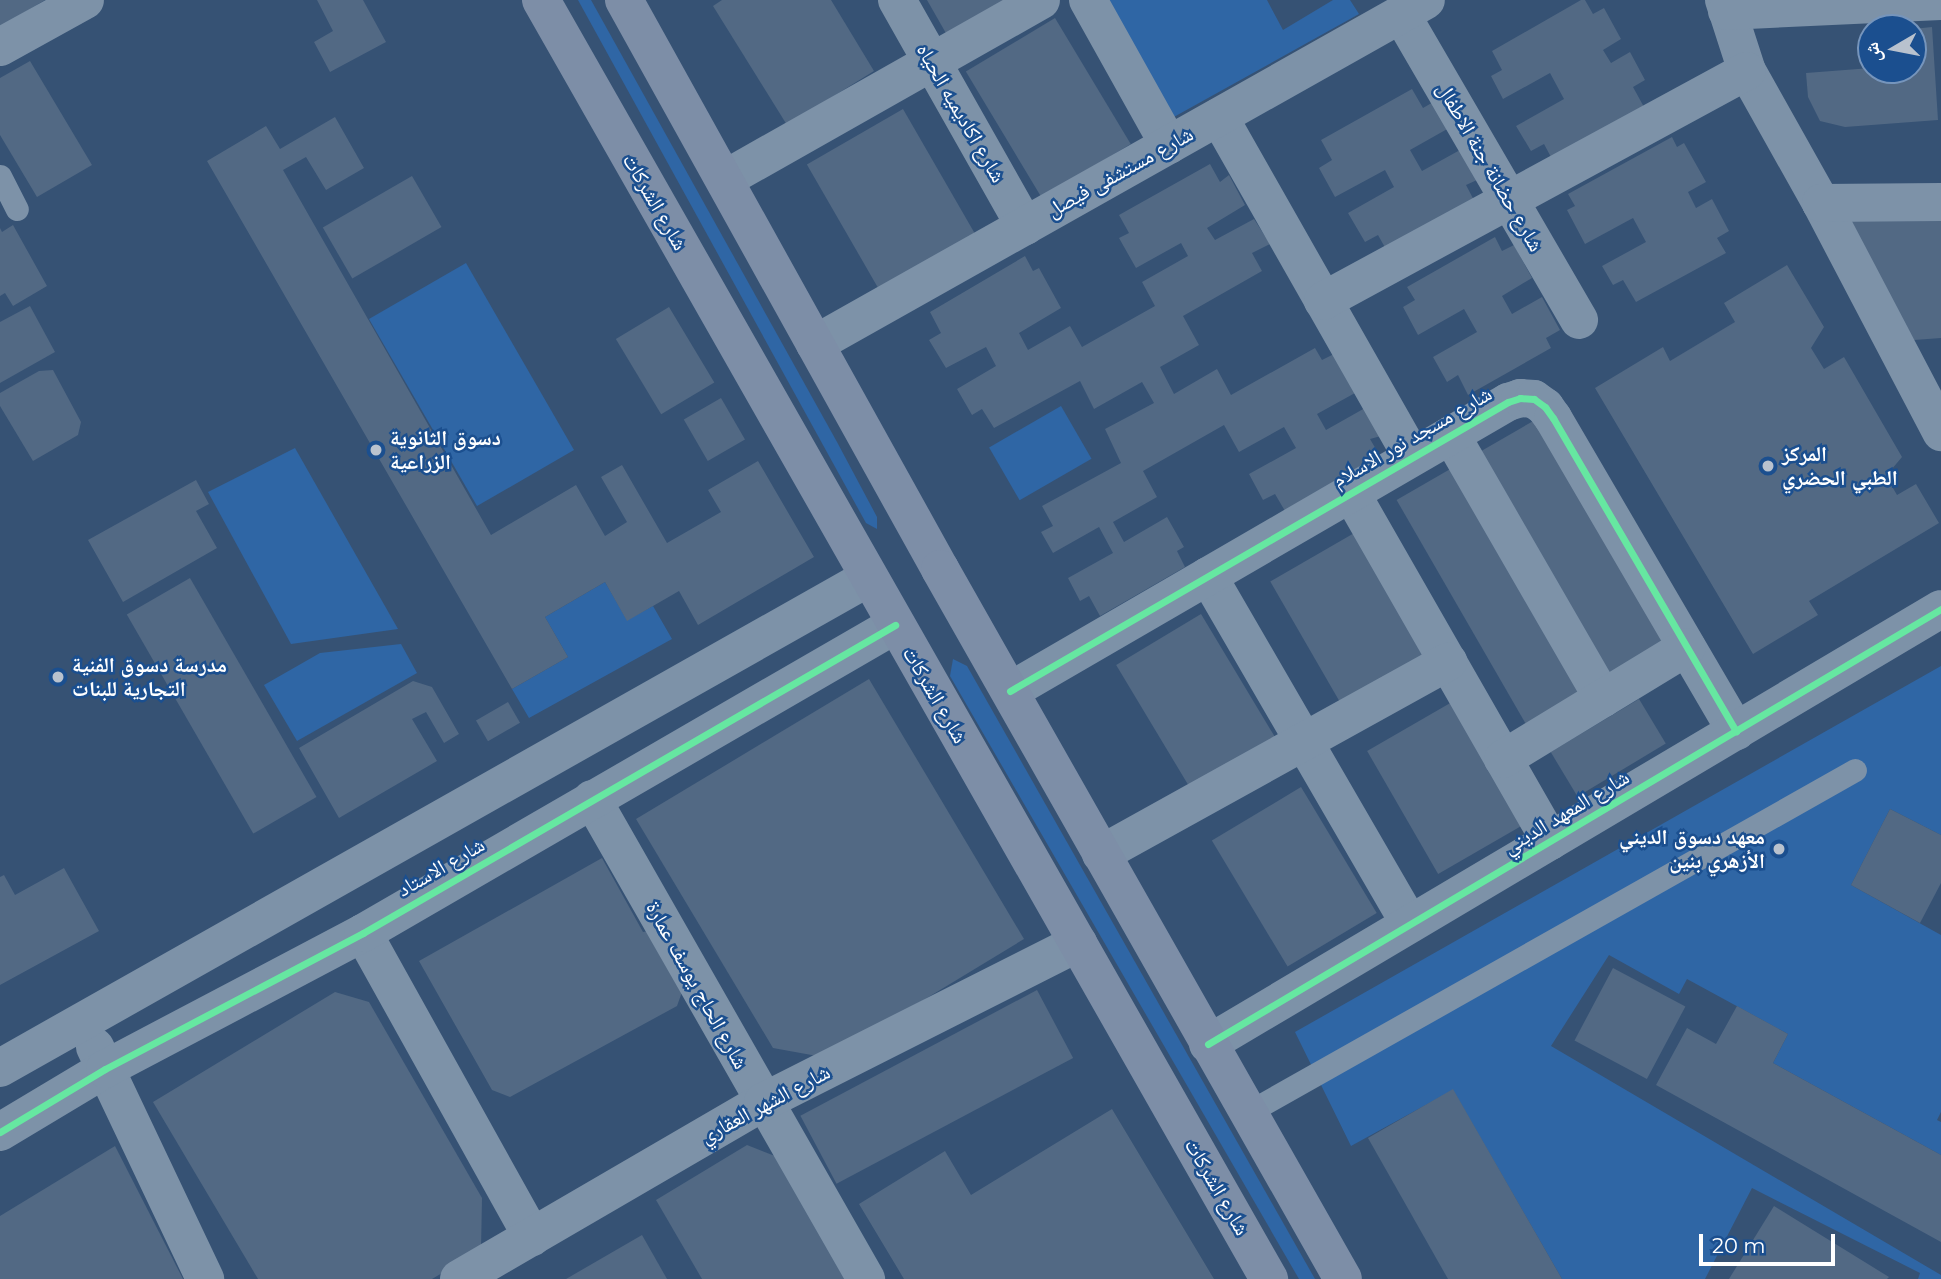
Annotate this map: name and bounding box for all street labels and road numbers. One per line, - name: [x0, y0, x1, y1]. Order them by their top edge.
- street label: شارع اكاديميه الحياه: [911, 39, 1011, 187]
- street label: شارع حضانة جنة الاطفال: [1431, 78, 1549, 256]
- street label: شارع مستشفى فيصل: [1042, 121, 1198, 223]
- street label: شارع الشركات: [617, 149, 693, 255]
- street label: شارع مسجد نور الاسلام: [1328, 381, 1496, 493]
- street label: شارع الشركات: [897, 642, 973, 748]
- street label: شارع المعهد الديني: [1498, 764, 1634, 860]
- street label: شارع الاستاد: [393, 832, 489, 902]
- street label: شارع الحاج يوسف عمارة: [640, 897, 754, 1073]
- street label: شارع الشهر العقاري: [696, 1059, 834, 1149]
- street label: شارع الشركات: [1179, 1134, 1255, 1240]

